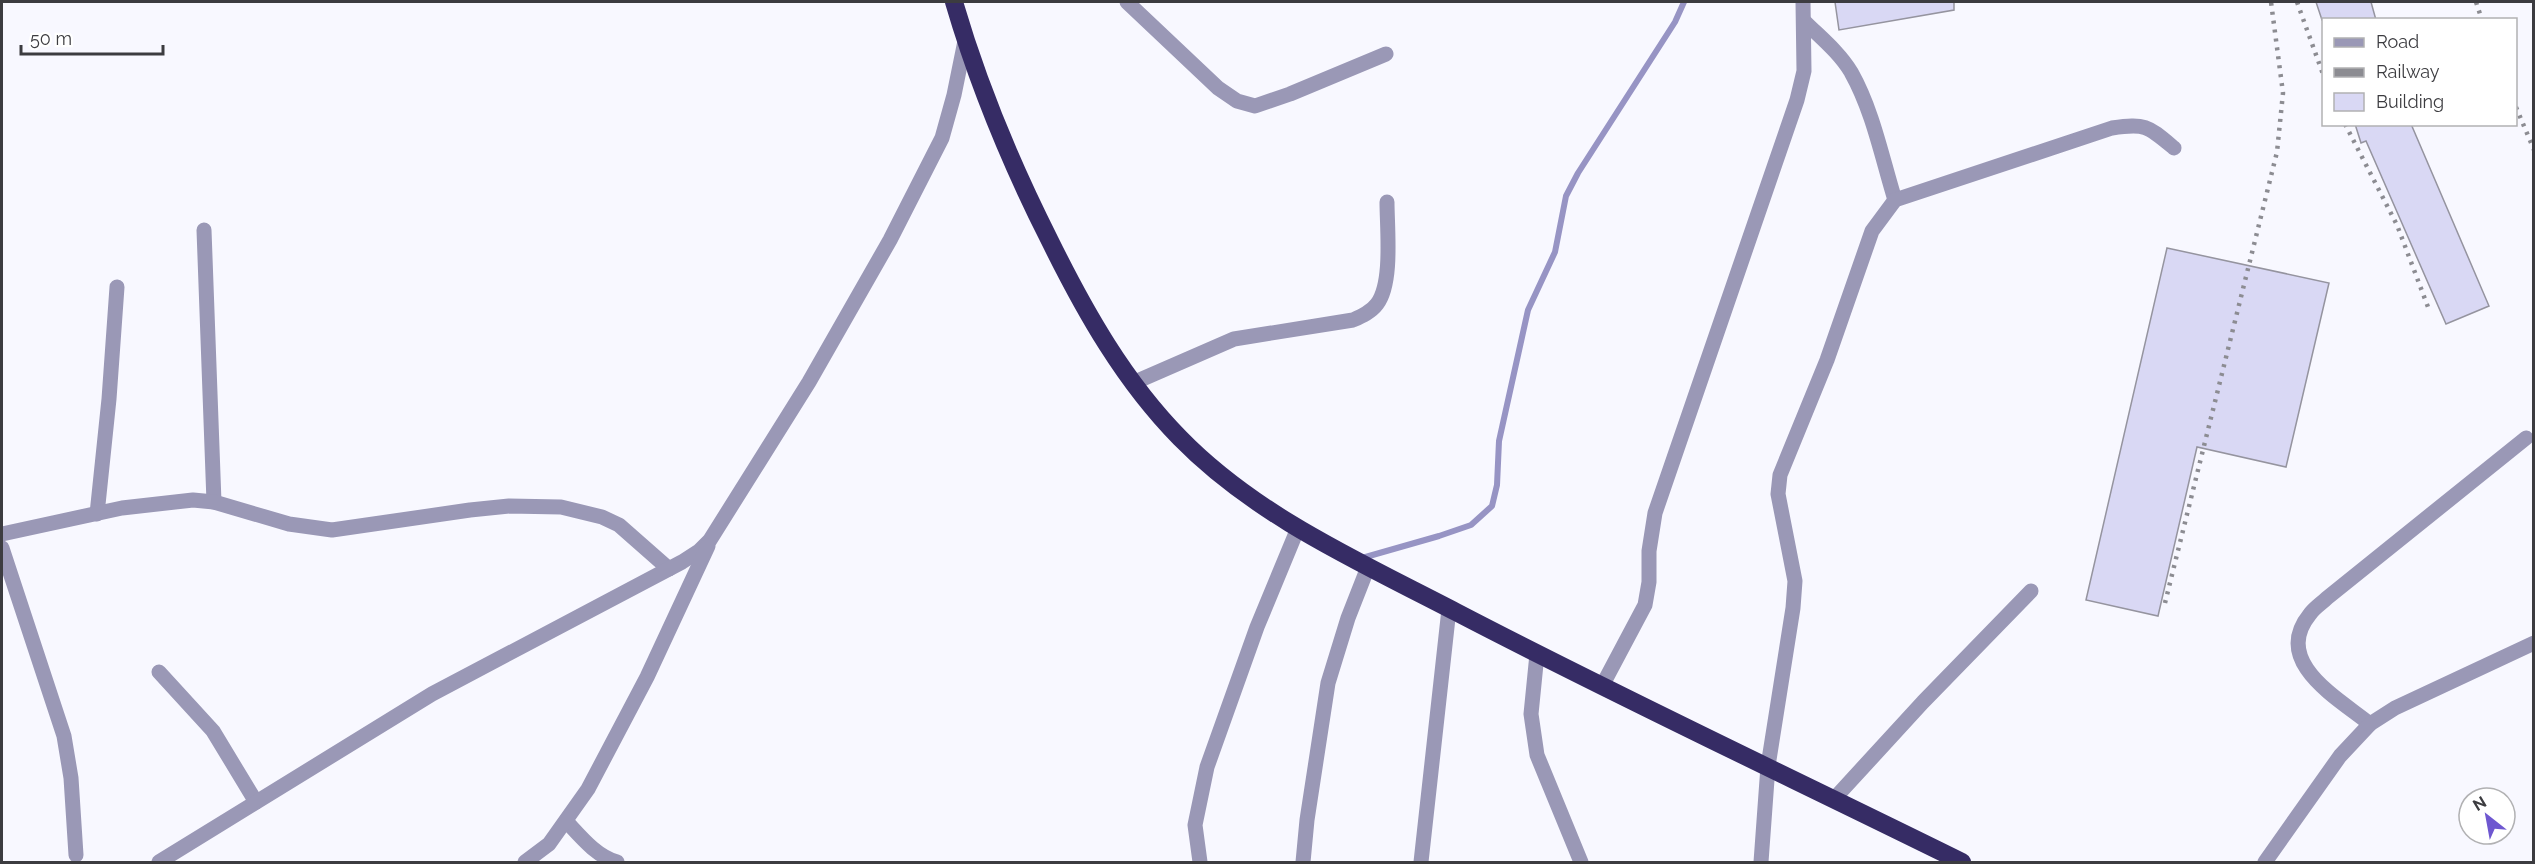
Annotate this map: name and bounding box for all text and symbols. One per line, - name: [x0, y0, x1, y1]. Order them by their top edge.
- scale bar: [21, 18, 164, 56]
- legend: [2322, 18, 2517, 126]
- text: 50 m: [30, 28, 72, 49]
- text: Road: [2376, 31, 2419, 52]
- text: Railway: [2376, 61, 2440, 82]
- text: Building: [2376, 91, 2444, 112]
- north arrow: [2457, 786, 2517, 846]
- text: N: [2469, 792, 2490, 815]

